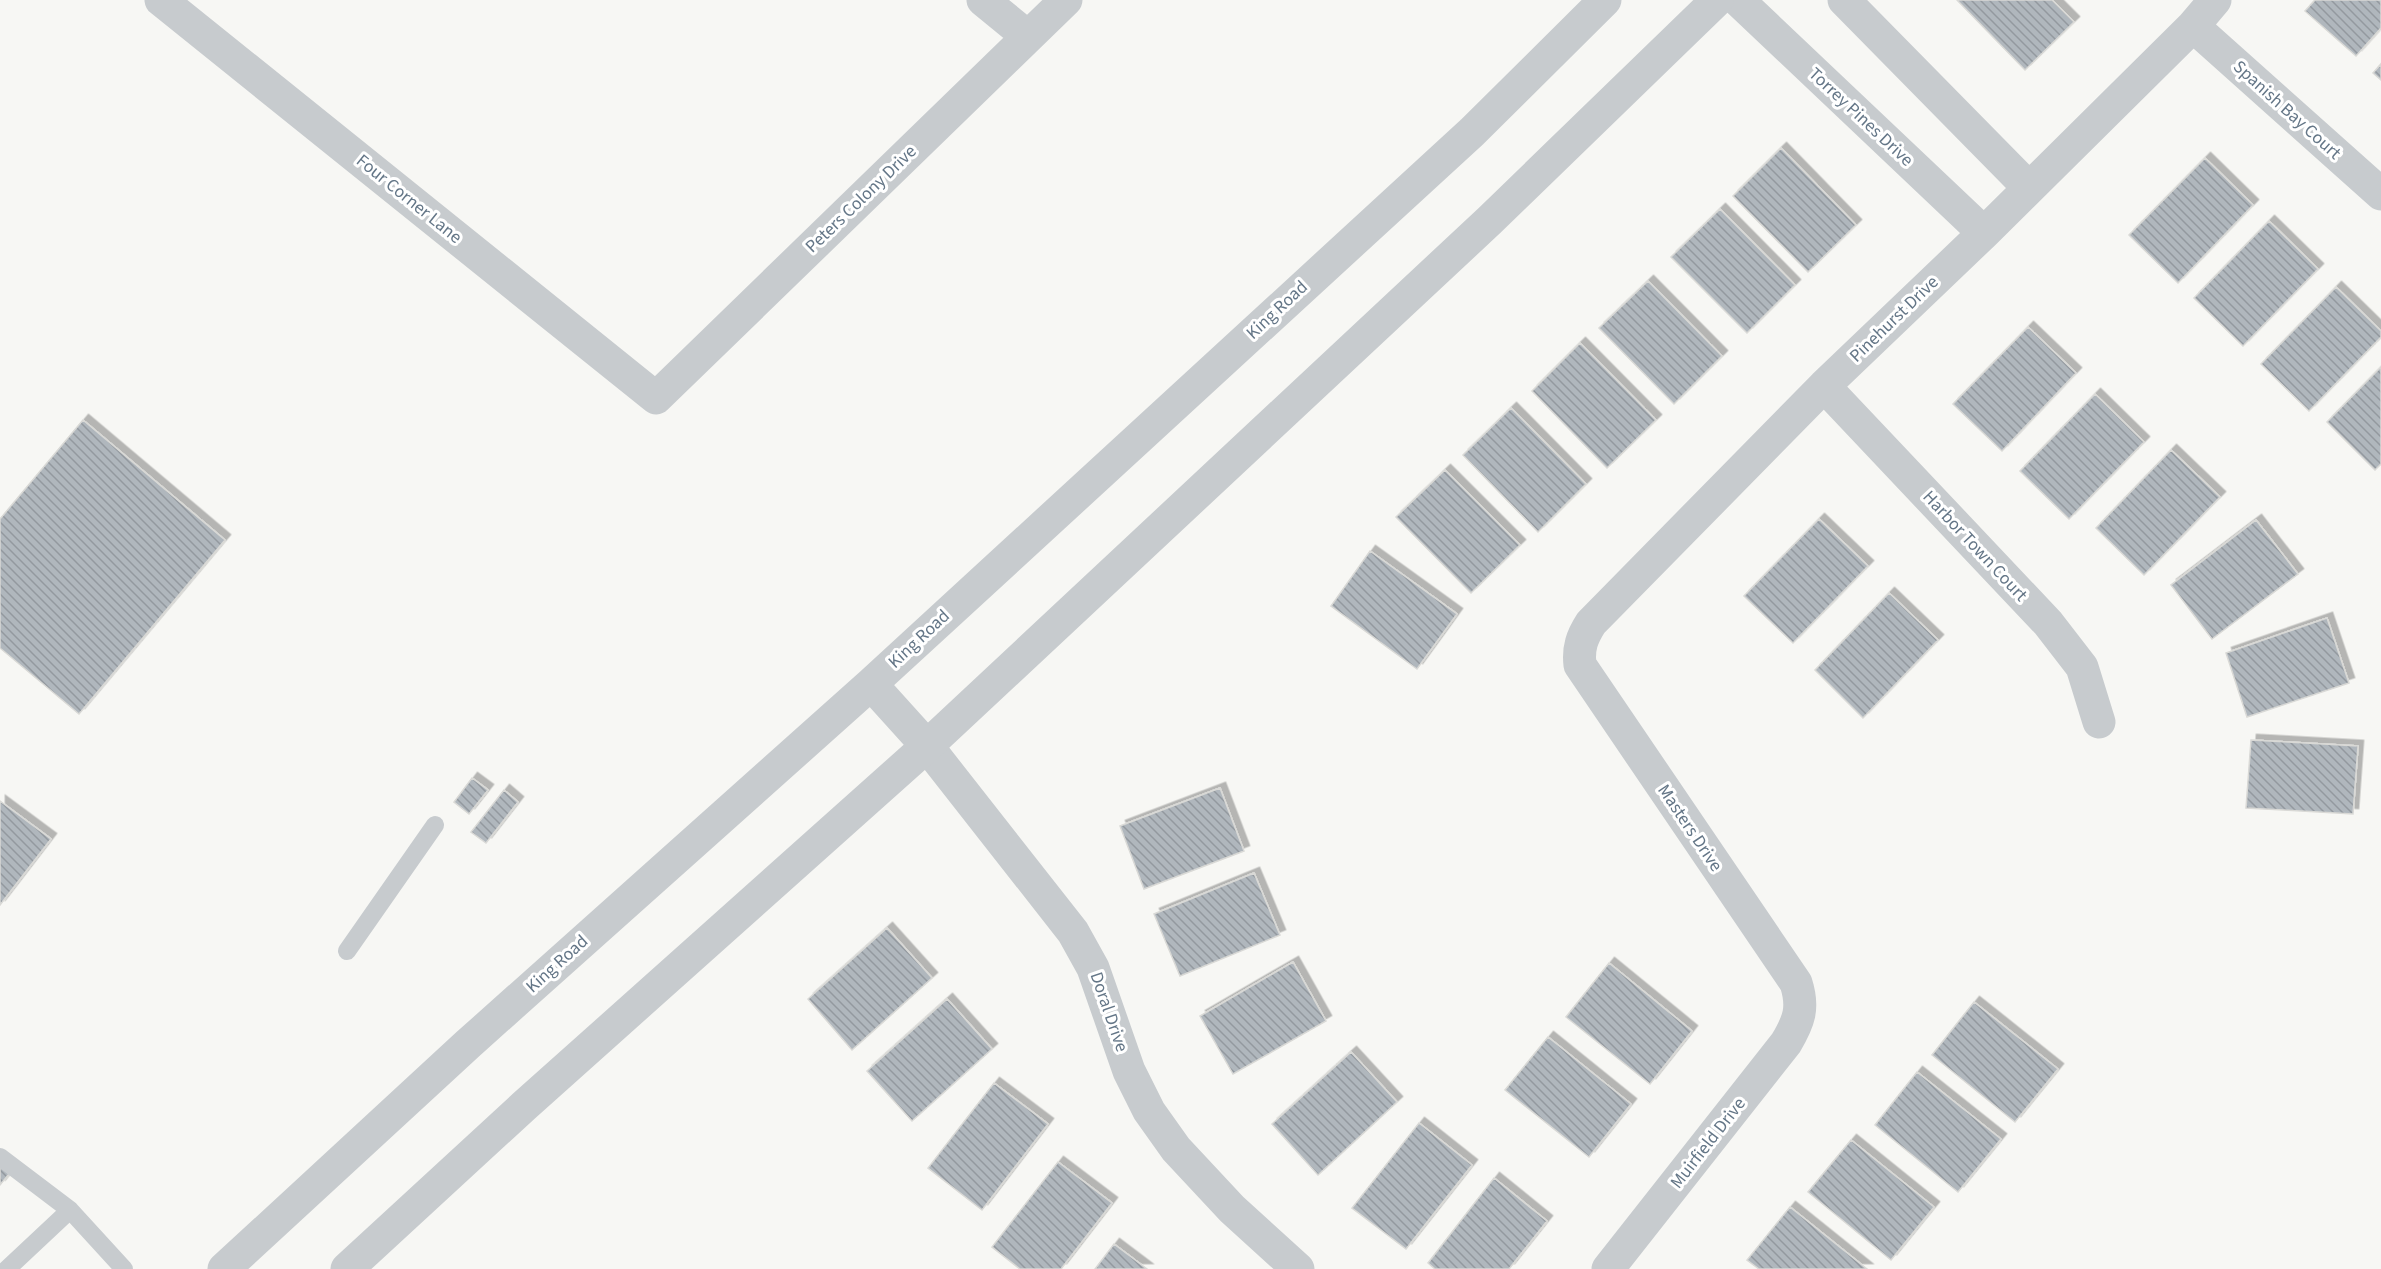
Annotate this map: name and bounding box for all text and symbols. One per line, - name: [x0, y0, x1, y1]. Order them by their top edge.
- street label: Spanish Bay Court: [2228, 55, 2346, 165]
- street label: Torrey Pines Drive: [1803, 62, 1919, 172]
- street label: Peters Colony Drive: [800, 139, 922, 259]
- street label: Four Corner Lane: [351, 149, 467, 250]
- street label: Pinehurst Drive: [1844, 270, 1944, 368]
- street label: King Road: [1241, 275, 1313, 345]
- street label: Harbor Town Court: [1917, 485, 2033, 607]
- street label: King Road: [883, 604, 955, 674]
- street label: Masters Drive: [1652, 779, 1728, 877]
- street label: King Road: [520, 929, 594, 999]
- street label: Doral Drive: [1084, 969, 1134, 1055]
- street label: Muirfield Drive: [1664, 1092, 1752, 1194]

